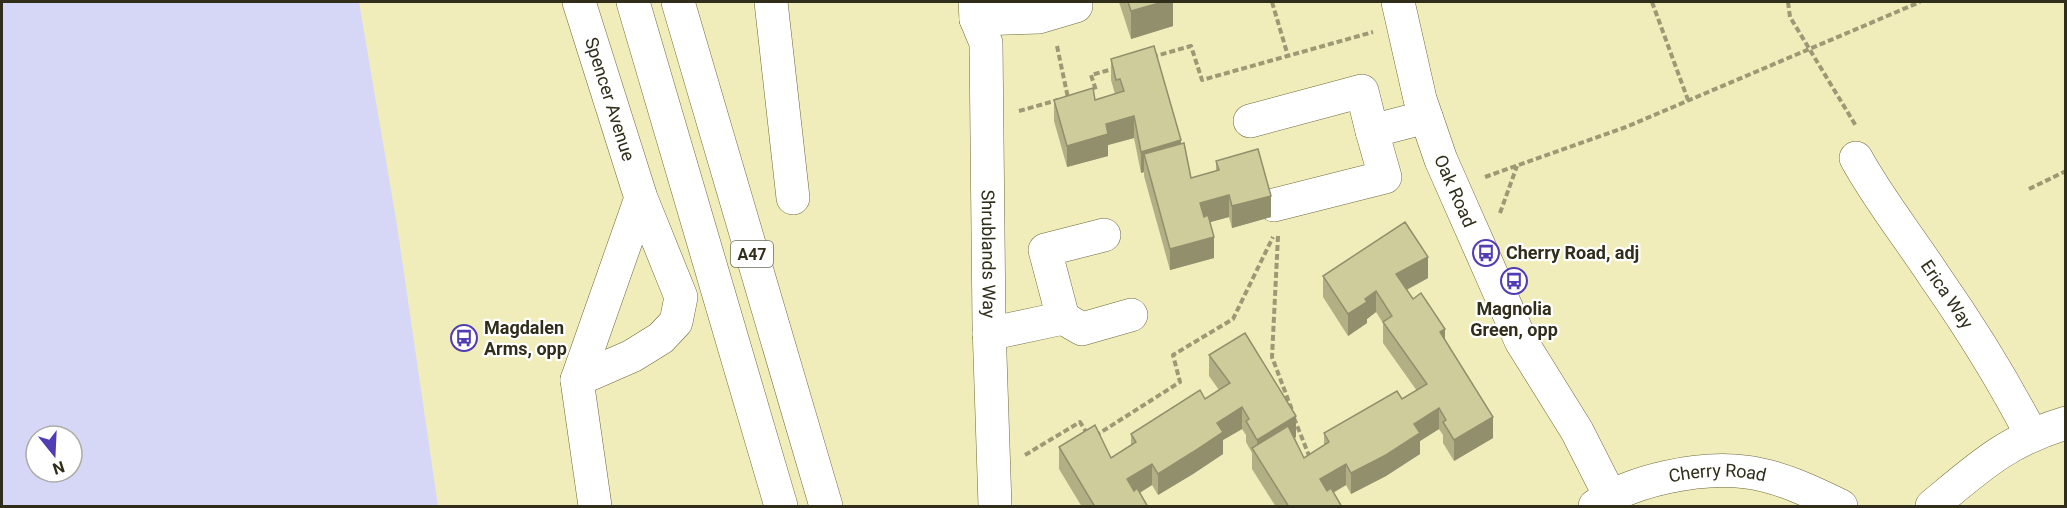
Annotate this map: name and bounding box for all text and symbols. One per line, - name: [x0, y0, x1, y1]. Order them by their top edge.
- street label: Spencer Avenue: [581, 35, 640, 164]
- street label: Oak Road: [1430, 151, 1480, 230]
- street label: Shrublands Way: [978, 189, 1000, 319]
- bus stop icon: Cherry Road, adj: [1471, 238, 1501, 268]
- road number: A47: [731, 241, 773, 267]
- place label: Cherry Road, adj: [1506, 242, 1639, 263]
- street label: Erica Way: [1917, 256, 1978, 333]
- bus stop icon: Magnolia Green, opp: [1499, 266, 1529, 296]
- place label: Magnolia Green, opp: [1470, 298, 1558, 340]
- place label: Magdalen Arms, opp: [484, 317, 567, 359]
- bus stop icon: Magdalen Arms, opp: [449, 323, 479, 353]
- north arrow: [24, 424, 84, 484]
- text: N: [50, 457, 67, 479]
- street label: Cherry Road: [1667, 460, 1768, 486]

